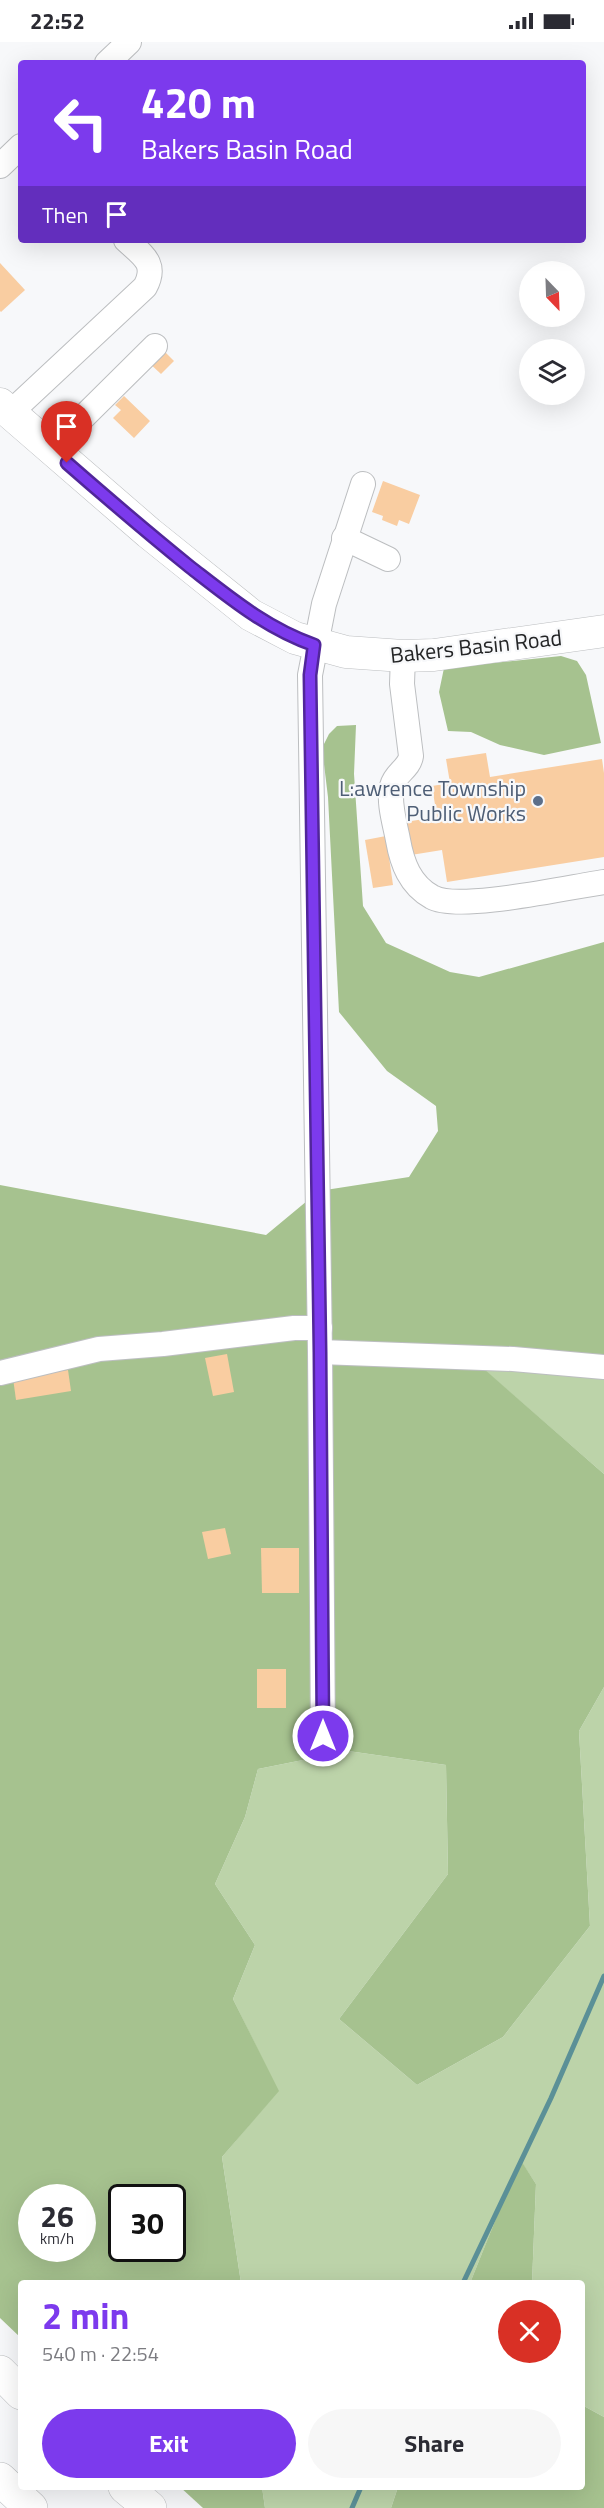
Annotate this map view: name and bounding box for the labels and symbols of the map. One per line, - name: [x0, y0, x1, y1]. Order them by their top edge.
- north arrow: [519, 261, 585, 327]
- pin: [41, 401, 92, 463]
- street label: Bakers Basin Road: [388, 620, 564, 672]
- place label: L:awrence Township Public Works: [339, 771, 526, 830]
- marker: L:awrence Township Public Works: [531, 794, 545, 808]
- position arrow: [291, 1704, 355, 1768]
- speed limit sign: 30: [108, 2184, 186, 2262]

